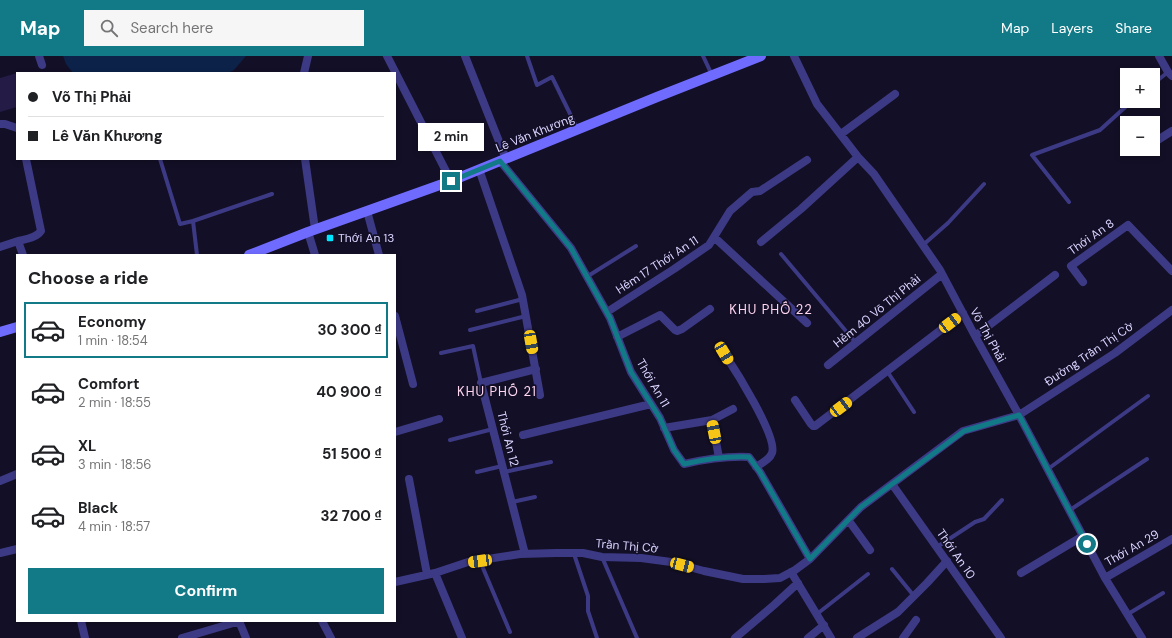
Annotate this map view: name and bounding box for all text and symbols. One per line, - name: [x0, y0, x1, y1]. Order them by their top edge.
- search box: [84, 10, 364, 46]
- text: Map: [20, 16, 60, 41]
- icon: search: [98, 17, 120, 39]
- text: Search here: [130, 18, 213, 38]
- text: Map: [1001, 19, 1029, 37]
- text: Layers: [1051, 19, 1093, 37]
- text: Share: [1115, 19, 1152, 37]
- map controls: [1120, 68, 1160, 156]
- button: +: [1120, 68, 1160, 108]
- text: Võ Thị Phải: [52, 87, 131, 107]
- street label: Lê Văn Khương: [493, 110, 577, 156]
- button: −: [1120, 116, 1160, 156]
- callout: 2 min: [418, 123, 484, 151]
- text: Lê Văn Khương: [52, 126, 163, 146]
- text: 2 min: [434, 128, 468, 145]
- route end: [442, 172, 460, 190]
- street label: Thới An 8: [1065, 215, 1117, 259]
- place label: Thới An 13: [338, 230, 394, 246]
- street label: Hẻm 17 Thới An 11: [613, 232, 701, 298]
- marker: Thới An 13: [325, 233, 335, 243]
- text: Choose a ride: [28, 266, 149, 290]
- street label: Hẻm 40 Võ Thị Phải: [830, 271, 924, 351]
- district label: KHU PHỐ 22: [729, 301, 813, 318]
- street label: Võ Thị Phải: [966, 305, 1010, 365]
- car: [937, 311, 963, 335]
- icon: car: [30, 312, 66, 348]
- text: Economy: [78, 312, 146, 332]
- street label: Đường Trần Thị Cờ: [1041, 318, 1137, 390]
- text: 30 300 ₫: [317, 320, 382, 340]
- car: [523, 329, 539, 355]
- text: 1 min · 18:54: [78, 332, 148, 349]
- car: [713, 340, 735, 366]
- street label: Thới An 11: [633, 356, 673, 410]
- icon: car: [30, 374, 66, 410]
- text: Comfort: [78, 374, 139, 394]
- text: 40 900 ₫: [316, 382, 382, 402]
- district label: KHU PHỐ 21: [457, 383, 537, 400]
- text: 2 min · 18:55: [78, 394, 151, 411]
- car: [828, 395, 854, 419]
- street label: Thới An 12: [493, 410, 523, 468]
- car: [706, 419, 722, 445]
- icon: car: [30, 436, 66, 472]
- text: XL: [78, 436, 96, 456]
- text: 51 500 ₫: [322, 444, 382, 464]
- text: 3 min · 18:56: [78, 456, 151, 473]
- icon: car: [30, 498, 66, 534]
- text: Black: [78, 498, 118, 518]
- text: 32 700 ₫: [320, 506, 382, 526]
- text: 4 min · 18:57: [78, 518, 150, 535]
- street label: Thới An 10: [933, 526, 979, 582]
- street label: Thới An 29: [1102, 526, 1162, 570]
- street label: Trần Thị Cờ: [595, 535, 659, 557]
- route start: [1078, 535, 1096, 553]
- car: [467, 553, 493, 569]
- car: [669, 556, 695, 574]
- button: Confirm: [28, 568, 384, 614]

